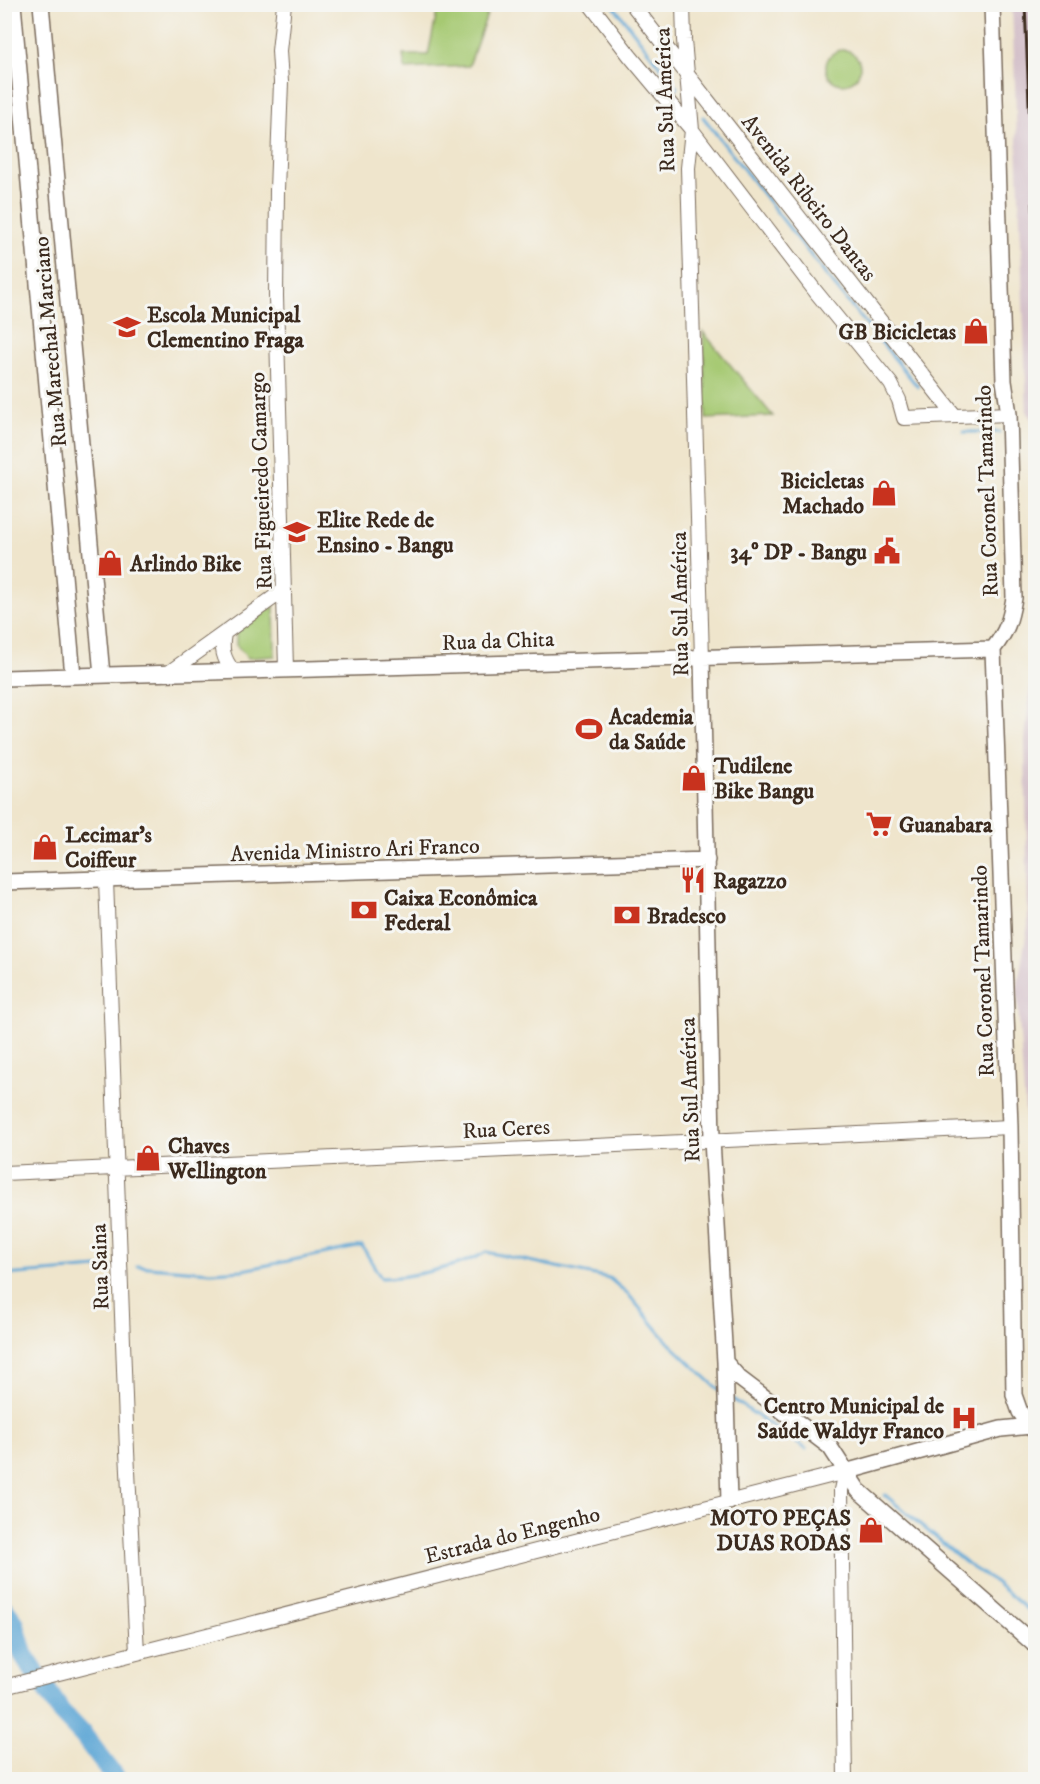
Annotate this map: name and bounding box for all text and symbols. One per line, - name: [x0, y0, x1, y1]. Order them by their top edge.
- street label: Rua Sul América: [649, 26, 682, 173]
- street label: Avenida Ribeiro Dantas: [735, 109, 882, 287]
- street label: Rua Marechal Marciano: [28, 235, 73, 449]
- place label: Escola Municipal Clementino Fraga: [147, 302, 304, 354]
- school or university icon: Escola Municipal Clementino Fraga: [112, 312, 142, 342]
- shop icon: GB Bicicletas: [961, 316, 991, 346]
- place label: GB Bicicletas: [838, 319, 957, 346]
- street label: Rua Figueiredo Camargo: [244, 372, 279, 590]
- street label: Rua Coronel Tamarindo: [970, 384, 1005, 597]
- place label: Bicicletas Machado: [781, 468, 865, 520]
- shop icon: Bicicletas Machado: [869, 478, 899, 508]
- place label: Elite Rede de Ensino - Bangu: [317, 507, 454, 559]
- school or university icon: Elite Rede de Ensino - Bangu: [282, 517, 312, 547]
- street label: Rua Sul América: [666, 531, 695, 677]
- public building icon: 34º DP - Bangu: [872, 536, 902, 566]
- place label: 34º DP - Bangu: [730, 539, 867, 566]
- shop icon: Arlindo Bike: [95, 548, 125, 578]
- place label: Arlindo Bike: [129, 551, 241, 578]
- street label: Rua da Chita: [441, 626, 555, 657]
- place label: Academia da Saúde: [608, 704, 694, 756]
- sports icon: Academia da Saúde: [574, 714, 604, 744]
- place label: Tudilene Bike Bangu: [713, 753, 814, 805]
- shop icon: Tudilene Bike Bangu: [679, 763, 709, 793]
- supermarket icon: Guanabara: [864, 809, 894, 839]
- place label: Guanabara: [899, 812, 993, 839]
- place label: Lecimar's Coiffeur: [65, 822, 153, 874]
- shop icon: Lecimar's Coiffeur: [30, 832, 60, 862]
- street label: Avenida Ministro Ari Franco: [230, 833, 480, 868]
- street label: Rua Coronel Tamarindo: [966, 864, 1001, 1077]
- restaurant icon: Ragazzo: [678, 865, 708, 895]
- place label: Ragazzo: [713, 868, 787, 895]
- place label: Caixa Econômica Federal: [384, 885, 538, 937]
- bank icon: Caixa Econômica Federal: [349, 895, 379, 925]
- bank icon: Bradesco: [612, 900, 642, 930]
- place label: Bradesco: [647, 903, 726, 930]
- street label: Rua Sul América: [674, 1016, 707, 1163]
- street label: Rua Ceres: [462, 1114, 551, 1145]
- place label: Chaves Wellington: [167, 1133, 267, 1185]
- shop icon: Chaves Wellington: [133, 1143, 163, 1173]
- street label: Rua Saina: [85, 1222, 116, 1311]
- place label: Centro Municipal de Saúde Waldyr Franco: [757, 1393, 944, 1445]
- hospital icon: Centro Municipal de Saúde Waldyr Franco: [949, 1403, 979, 1433]
- street label: Estrada do Engenho: [422, 1501, 603, 1570]
- place label: MOTO PEÇAS DUAS RODAS: [710, 1505, 851, 1557]
- shop icon: MOTO PEÇAS DUAS RODAS: [856, 1515, 886, 1545]

